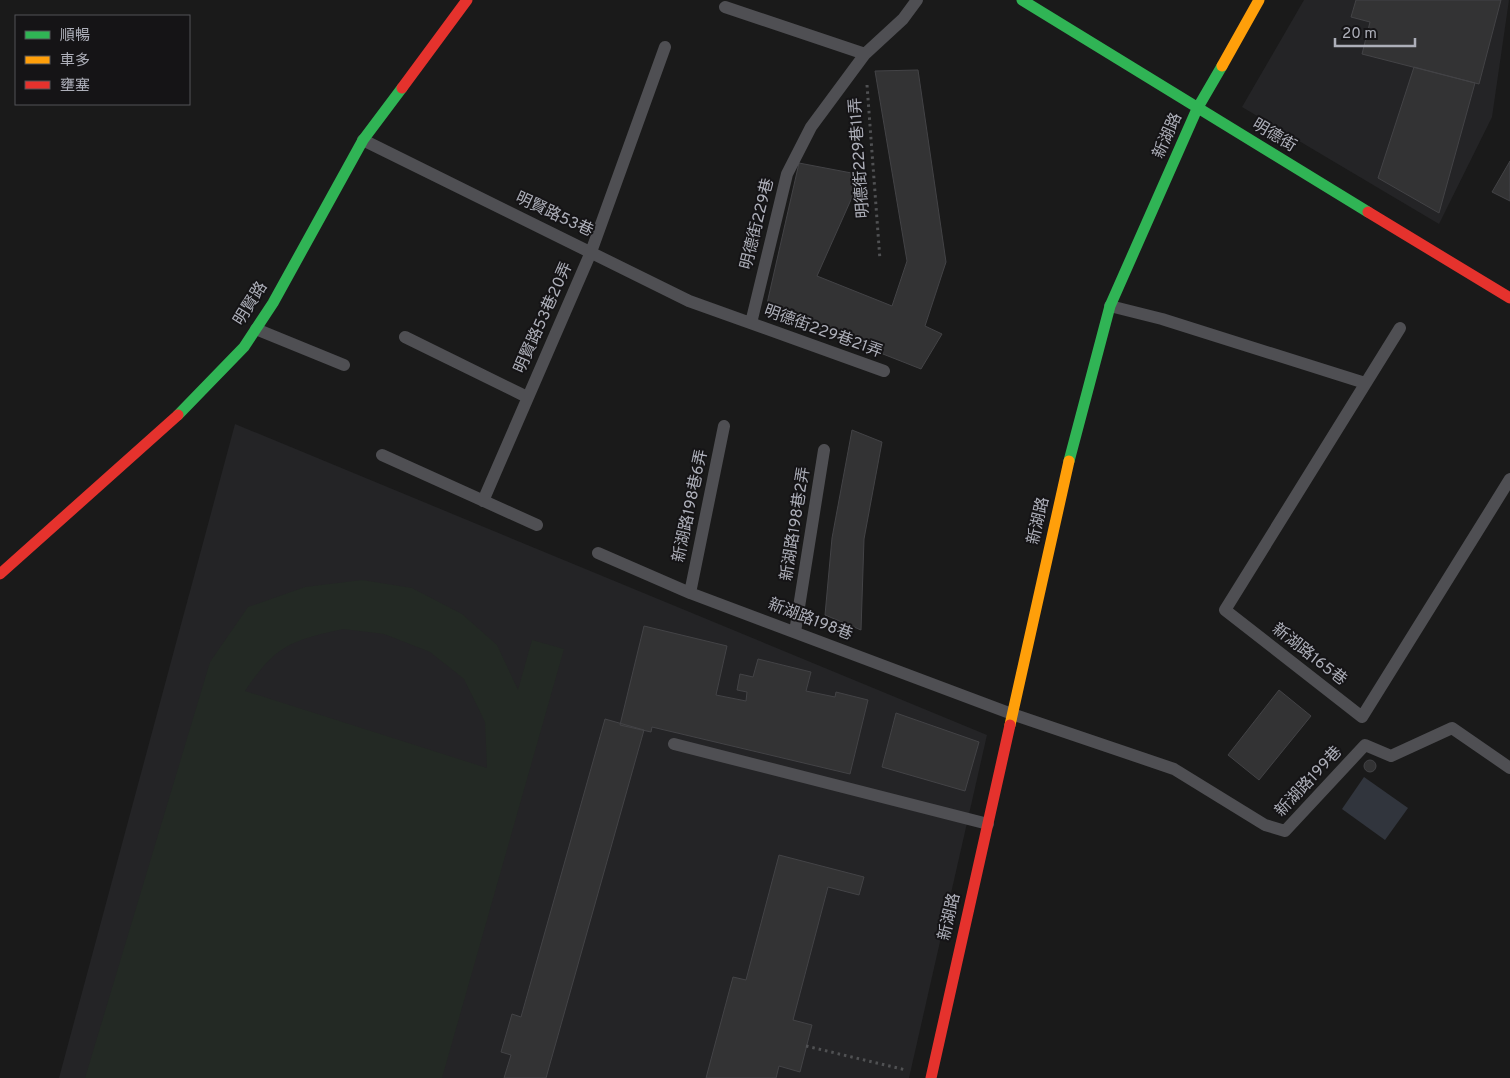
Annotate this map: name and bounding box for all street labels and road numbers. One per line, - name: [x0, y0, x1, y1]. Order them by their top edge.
- street label: 明德街229巷11弄: [846, 97, 874, 219]
- street label: 新湖路: [1149, 110, 1187, 162]
- street label: 明德街: [1248, 115, 1300, 157]
- street label: 明德街229巷: [737, 176, 779, 272]
- street label: 明賢路53巷: [512, 188, 596, 242]
- street label: 明賢路53巷20弄: [511, 259, 577, 377]
- street label: 明賢路: [230, 278, 272, 330]
- street label: 明德街229巷21弄: [761, 301, 885, 363]
- street label: 新湖路198巷6弄: [669, 448, 713, 564]
- street label: 新湖路198巷2弄: [777, 466, 815, 582]
- street label: 新湖路: [1024, 495, 1054, 547]
- street label: 新湖路198巷: [765, 595, 855, 645]
- street label: 新湖路165巷: [1268, 620, 1350, 690]
- street label: 新湖路199巷: [1271, 743, 1347, 821]
- street label: 新湖路: [935, 891, 965, 943]

